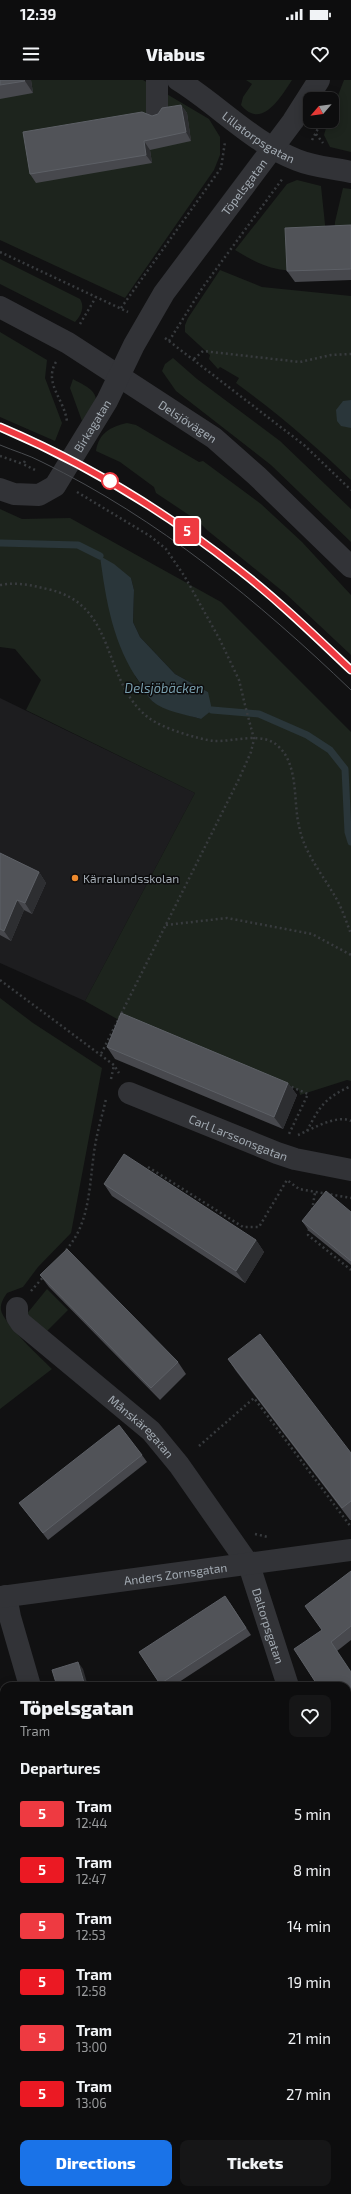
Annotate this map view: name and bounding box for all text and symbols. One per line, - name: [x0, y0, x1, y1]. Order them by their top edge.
- text: 12:39: [20, 5, 56, 23]
- icon: menu: [20, 43, 42, 65]
- text: Viabus: [146, 43, 205, 65]
- icon: heart: [309, 43, 331, 65]
- north arrow: [303, 92, 339, 128]
- map controls: [303, 92, 339, 128]
- street label: Lillatorpsgatan: [220, 108, 297, 165]
- street label: Töpelsgatan: [218, 156, 269, 218]
- street label: Birkagatan: [70, 397, 113, 455]
- street label: Delsjövägen: [156, 397, 220, 445]
- unlabelled marker: [101, 472, 119, 490]
- line badge: 5: [174, 518, 200, 544]
- text: 5: [183, 522, 191, 539]
- water label: Delsjöbäcken: [125, 680, 203, 696]
- place label: Kärralundsskolan: [83, 871, 179, 885]
- marker: Kärralundsskolan: [70, 873, 80, 883]
- street label: Carl Larssonsgatan: [187, 1111, 290, 1163]
- street label: Månskäregatan: [106, 1392, 177, 1461]
- street label: Anders Zornsgatan: [123, 1560, 228, 1587]
- street label: Daltorpsgatan: [250, 1586, 287, 1665]
- button: heart: [289, 1695, 331, 1737]
- text: Töpelsgatan: [20, 1696, 134, 1719]
- text: Tram: [20, 1723, 50, 1739]
- text: Departures: [20, 1759, 100, 1777]
- text: Tram: [76, 1797, 112, 1815]
- text: 5: [38, 1805, 46, 1822]
- text: 5 min: [294, 1805, 331, 1823]
- text: 12:44: [76, 1815, 108, 1831]
- text: Tram: [76, 1853, 112, 1871]
- text: 5: [38, 1861, 46, 1878]
- text: 8 min: [293, 1861, 331, 1879]
- text: 12:47: [76, 1871, 106, 1887]
- text: Tram: [76, 1909, 112, 1927]
- text: 5: [38, 1917, 46, 1934]
- text: 14 min: [287, 1917, 331, 1935]
- text: 12:53: [76, 1927, 106, 1943]
- text: Tram: [76, 1965, 112, 1983]
- text: 5: [38, 1973, 46, 1990]
- text: 19 min: [288, 1973, 331, 1991]
- text: 12:58: [76, 1983, 106, 1999]
- text: Tram: [76, 2021, 112, 2039]
- text: 5: [38, 2029, 46, 2046]
- text: 21 min: [288, 2029, 331, 2047]
- text: 13:00: [76, 2039, 107, 2055]
- text: Tram: [76, 2077, 112, 2095]
- text: 5: [38, 2085, 46, 2102]
- text: 27 min: [286, 2085, 331, 2103]
- text: 13:06: [76, 2095, 107, 2111]
- button: Directions: [20, 2140, 172, 2186]
- button: Tickets: [180, 2140, 331, 2186]

